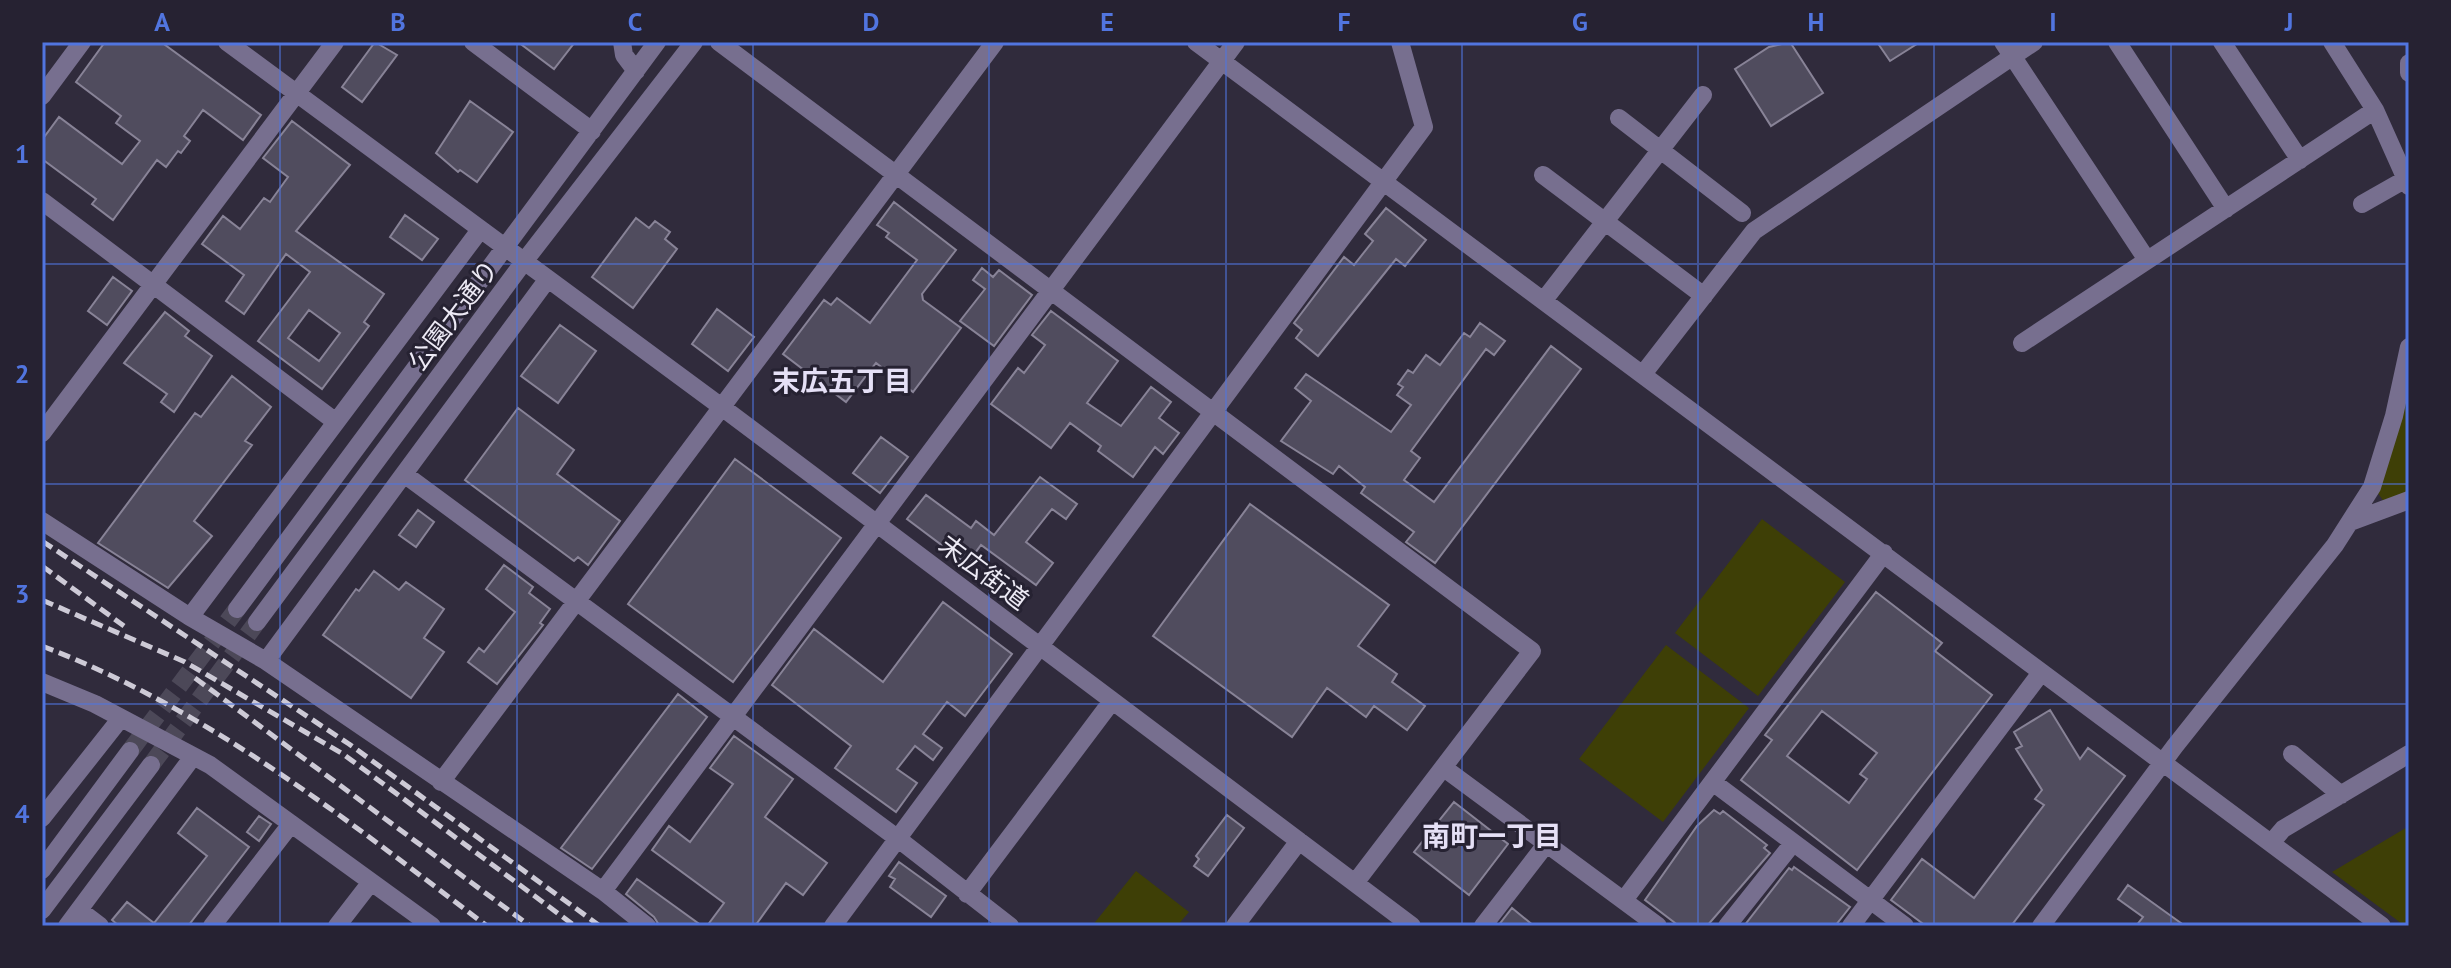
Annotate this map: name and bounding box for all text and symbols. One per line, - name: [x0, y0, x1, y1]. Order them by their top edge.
- text: A: [154, 5, 170, 38]
- text: B: [390, 5, 406, 38]
- text: C: [628, 5, 642, 38]
- text: D: [863, 5, 879, 38]
- text: E: [1100, 5, 1114, 38]
- text: F: [1337, 5, 1351, 38]
- text: G: [1572, 5, 1588, 38]
- text: H: [1808, 5, 1824, 38]
- text: I: [2049, 5, 2057, 38]
- text: J: [2284, 5, 2293, 38]
- text: 1: [15, 137, 29, 170]
- street label: 公園大通り: [401, 253, 505, 377]
- text: 2: [15, 357, 29, 390]
- district label: 末広五丁目: [772, 362, 912, 399]
- street label: 末広街道: [933, 528, 1035, 616]
- text: 3: [15, 577, 29, 610]
- text: 4: [15, 797, 30, 830]
- district label: 南町一丁目: [1422, 817, 1562, 854]

